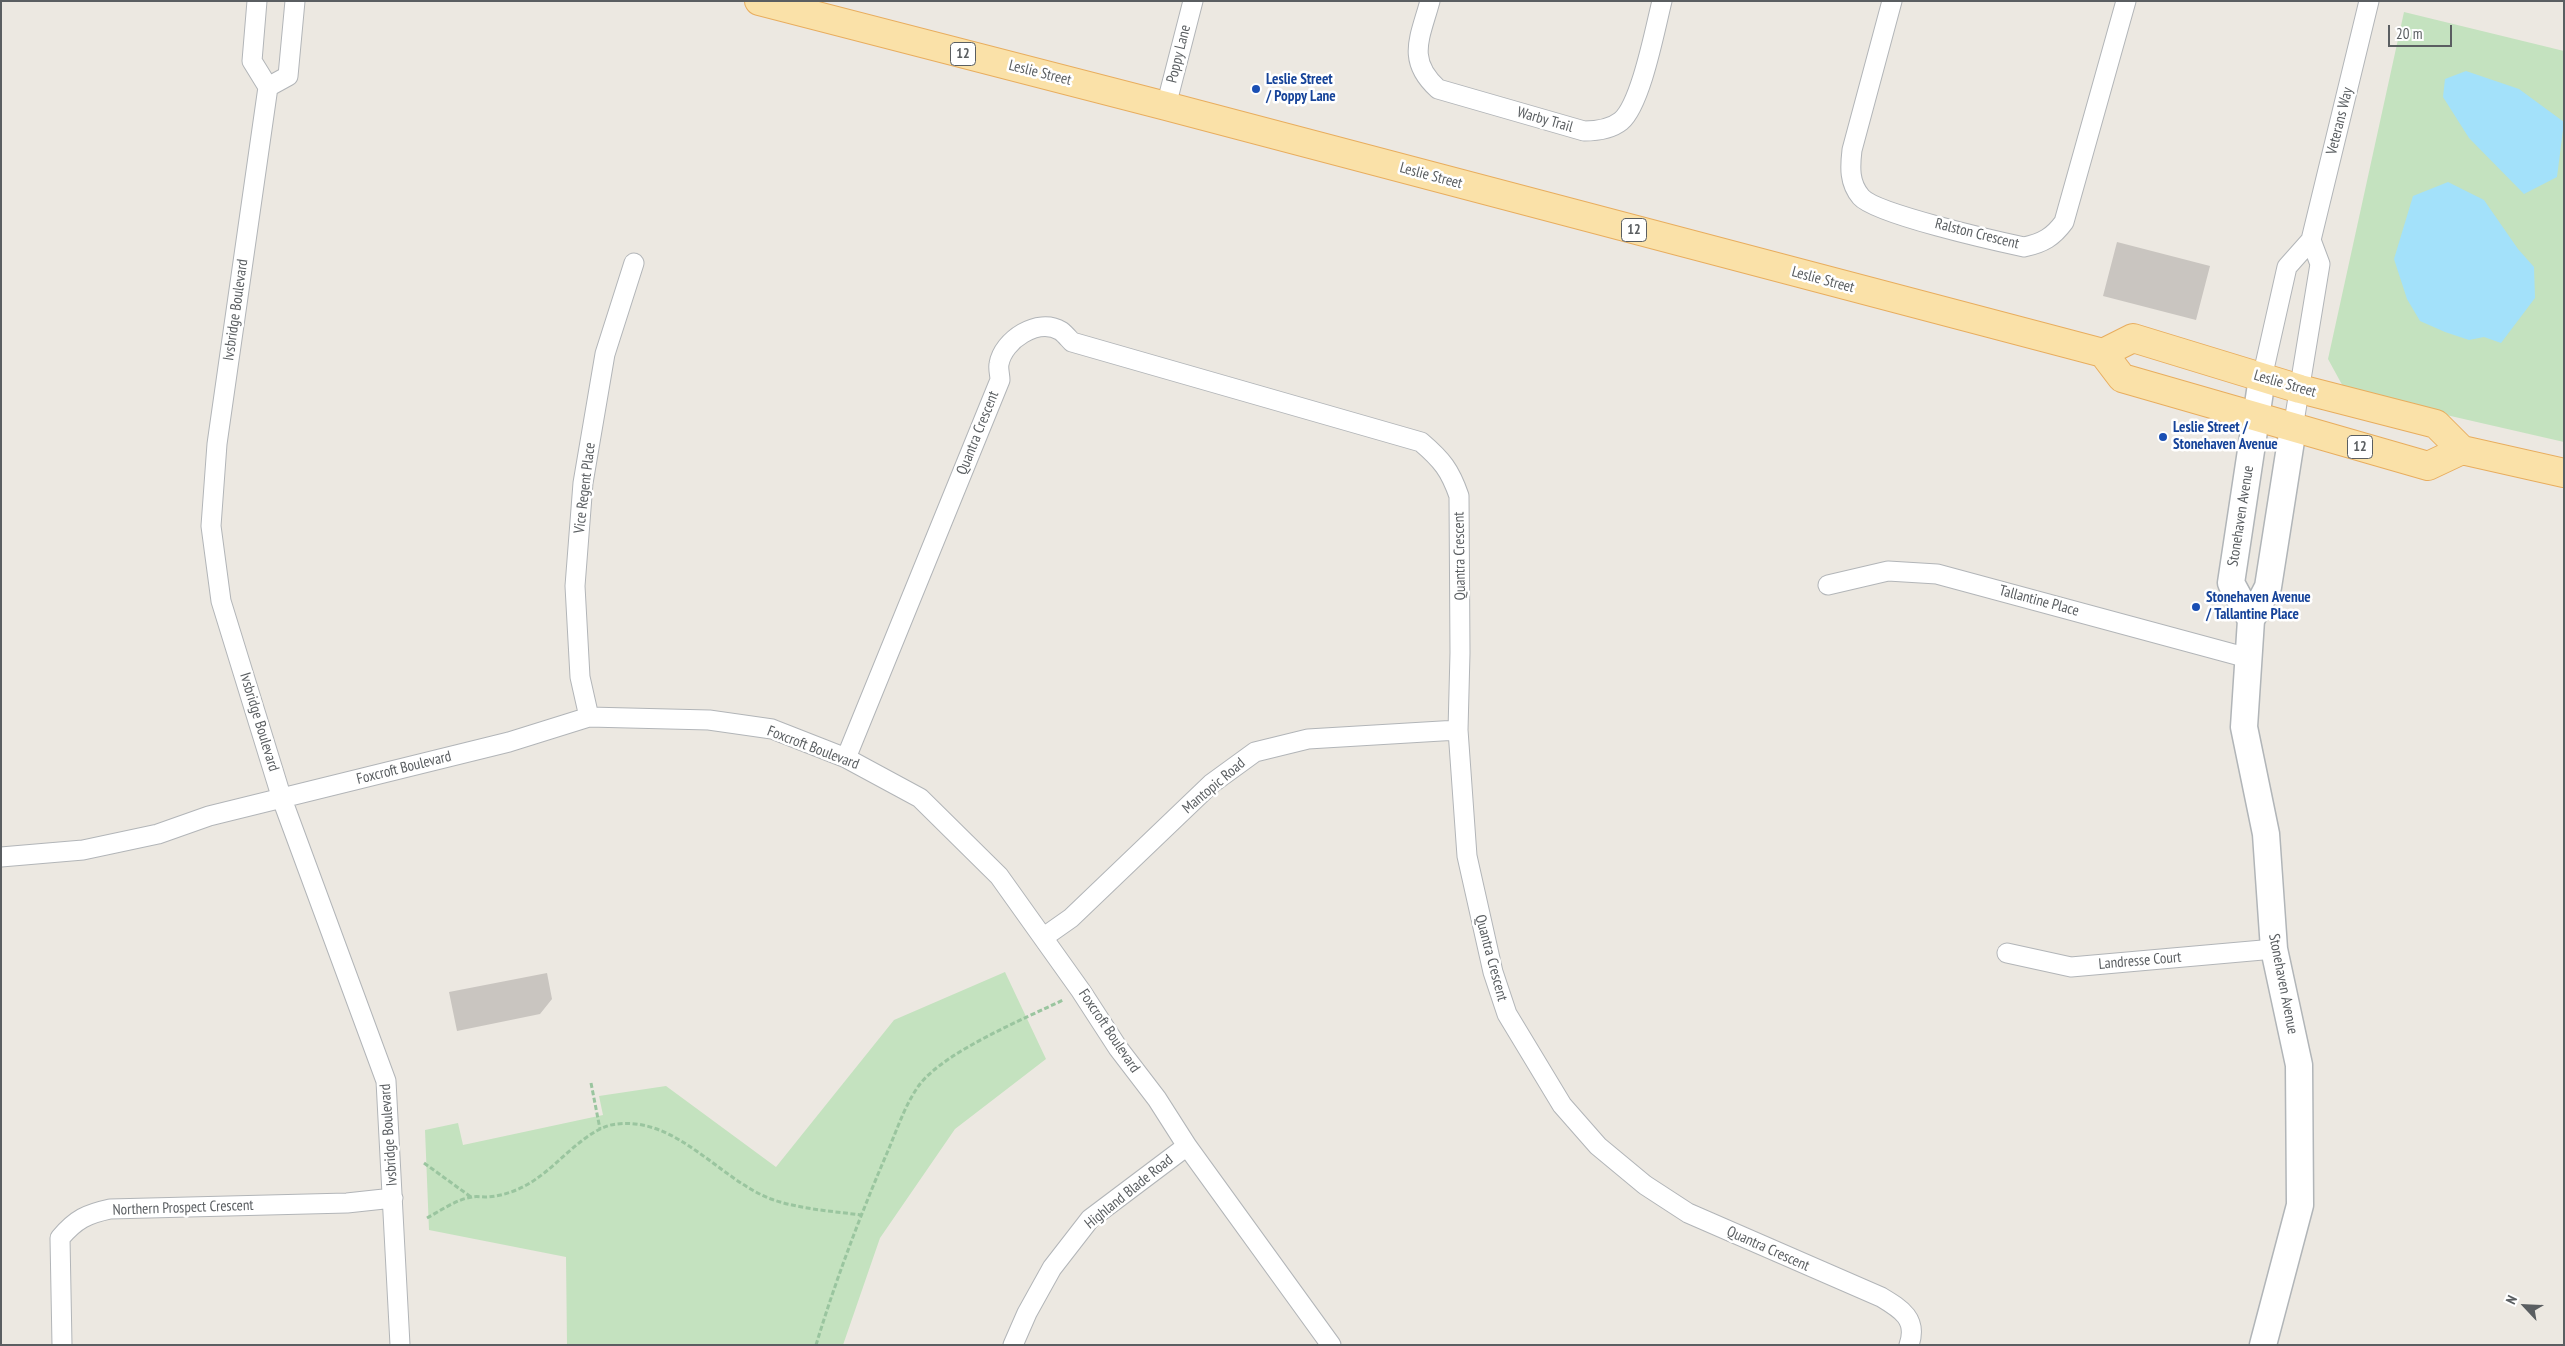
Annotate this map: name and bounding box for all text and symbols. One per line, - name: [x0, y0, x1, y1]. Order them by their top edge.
- scale bar: [2390, 15, 2454, 47]
- street label: Poppy Lane: [1163, 23, 1195, 85]
- text: 20 m: [2396, 24, 2422, 43]
- road number: 12: [950, 42, 976, 66]
- street label: Leslie Street: [1007, 57, 1073, 89]
- place label: Leslie Street / Poppy Lane: [1266, 71, 1336, 106]
- marker: Leslie Street / Poppy Lane: [1250, 83, 1262, 95]
- street label: Veterans Way: [2323, 85, 2357, 157]
- street label: Warby Trail: [1515, 103, 1575, 137]
- street label: Leslie Street: [1398, 159, 1464, 193]
- street label: Ralston Crescent: [1933, 215, 2021, 253]
- road number: 12: [1622, 218, 1646, 242]
- street label: Ivsbridge Boulevard: [220, 258, 252, 362]
- street label: Leslie Street: [1790, 263, 1856, 297]
- street label: Leslie Street: [2252, 367, 2318, 401]
- street label: Quantra Crescent: [953, 388, 1003, 478]
- place label: Leslie Street / Stonehaven Avenue: [2173, 419, 2278, 454]
- marker: Leslie Street / Stonehaven Avenue: [2157, 431, 2169, 443]
- road number: 12: [2348, 436, 2372, 458]
- street label: Vice Regent Place: [570, 442, 600, 534]
- street label: Stonehaven Avenue: [2224, 464, 2258, 568]
- street label: Quantra Crescent: [1450, 511, 1470, 601]
- street label: Tallantine Place: [1997, 582, 2081, 620]
- place label: Stonehaven Avenue / Tallantine Place: [2206, 589, 2311, 624]
- marker: Stonehaven Avenue / Tallantine Place: [2190, 601, 2202, 613]
- street label: Ivsbridge Boulevard: [235, 670, 283, 774]
- street label: Foxcroft Boulevard: [765, 722, 861, 774]
- street label: Foxcroft Boulevard: [355, 748, 453, 788]
- street label: Mantopic Road: [1179, 755, 1249, 817]
- street label: Quantra Crescent: [1471, 913, 1511, 1003]
- street label: Stonehaven Avenue: [2264, 932, 2302, 1036]
- street label: Landresse Court: [2098, 948, 2182, 974]
- street label: Foxcroft Boulevard: [1074, 986, 1144, 1076]
- street label: Ivsbridge Boulevard: [376, 1083, 402, 1187]
- street label: Highland Blade Road: [1081, 1151, 1177, 1233]
- street label: Northern Prospect Crescent: [112, 1197, 254, 1219]
- street label: Quantra Crescent: [1724, 1223, 1812, 1275]
- north arrow: [2500, 1281, 2550, 1331]
- text: N: [2502, 1292, 2521, 1307]

